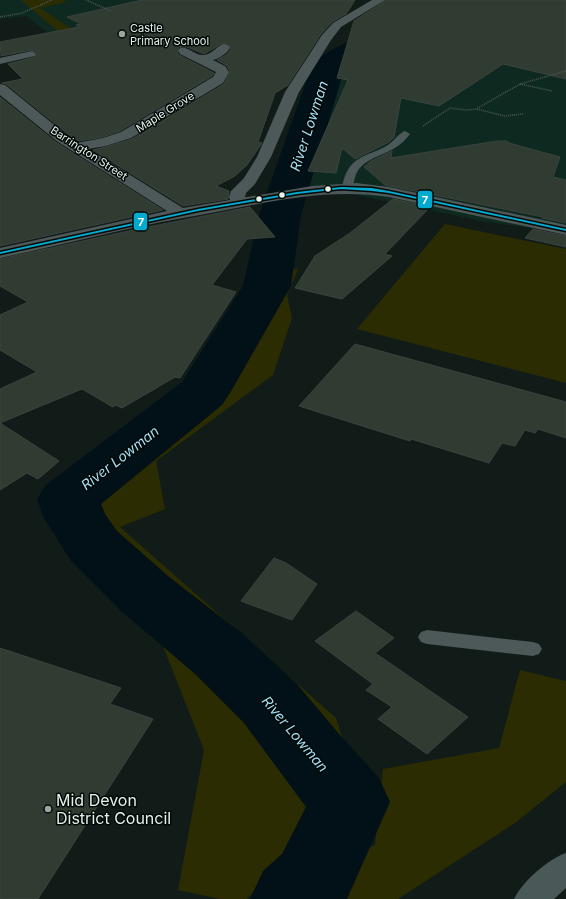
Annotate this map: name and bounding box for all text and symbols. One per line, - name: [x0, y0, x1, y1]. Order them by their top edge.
- place label: Castle Primary School: [130, 21, 209, 48]
- marker: Castle Primary School: [117, 29, 127, 39]
- water label: River Lowman: [286, 79, 331, 173]
- street label: Maple Grove: [133, 89, 197, 135]
- street label: Barrington Street: [48, 123, 130, 183]
- unlabelled marker: [323, 184, 333, 194]
- unlabelled marker: [277, 190, 287, 200]
- line badge: 7: [417, 190, 433, 209]
- text: 7: [422, 193, 428, 207]
- unlabelled marker: [254, 194, 264, 204]
- line badge: 7: [133, 212, 148, 231]
- text: 7: [138, 215, 144, 229]
- water label: River Lowman: [77, 422, 162, 493]
- water label: River Lowman: [259, 692, 332, 775]
- place label: Mid Devon District Council: [56, 790, 171, 828]
- marker: Mid Devon District Council: [43, 804, 53, 814]

